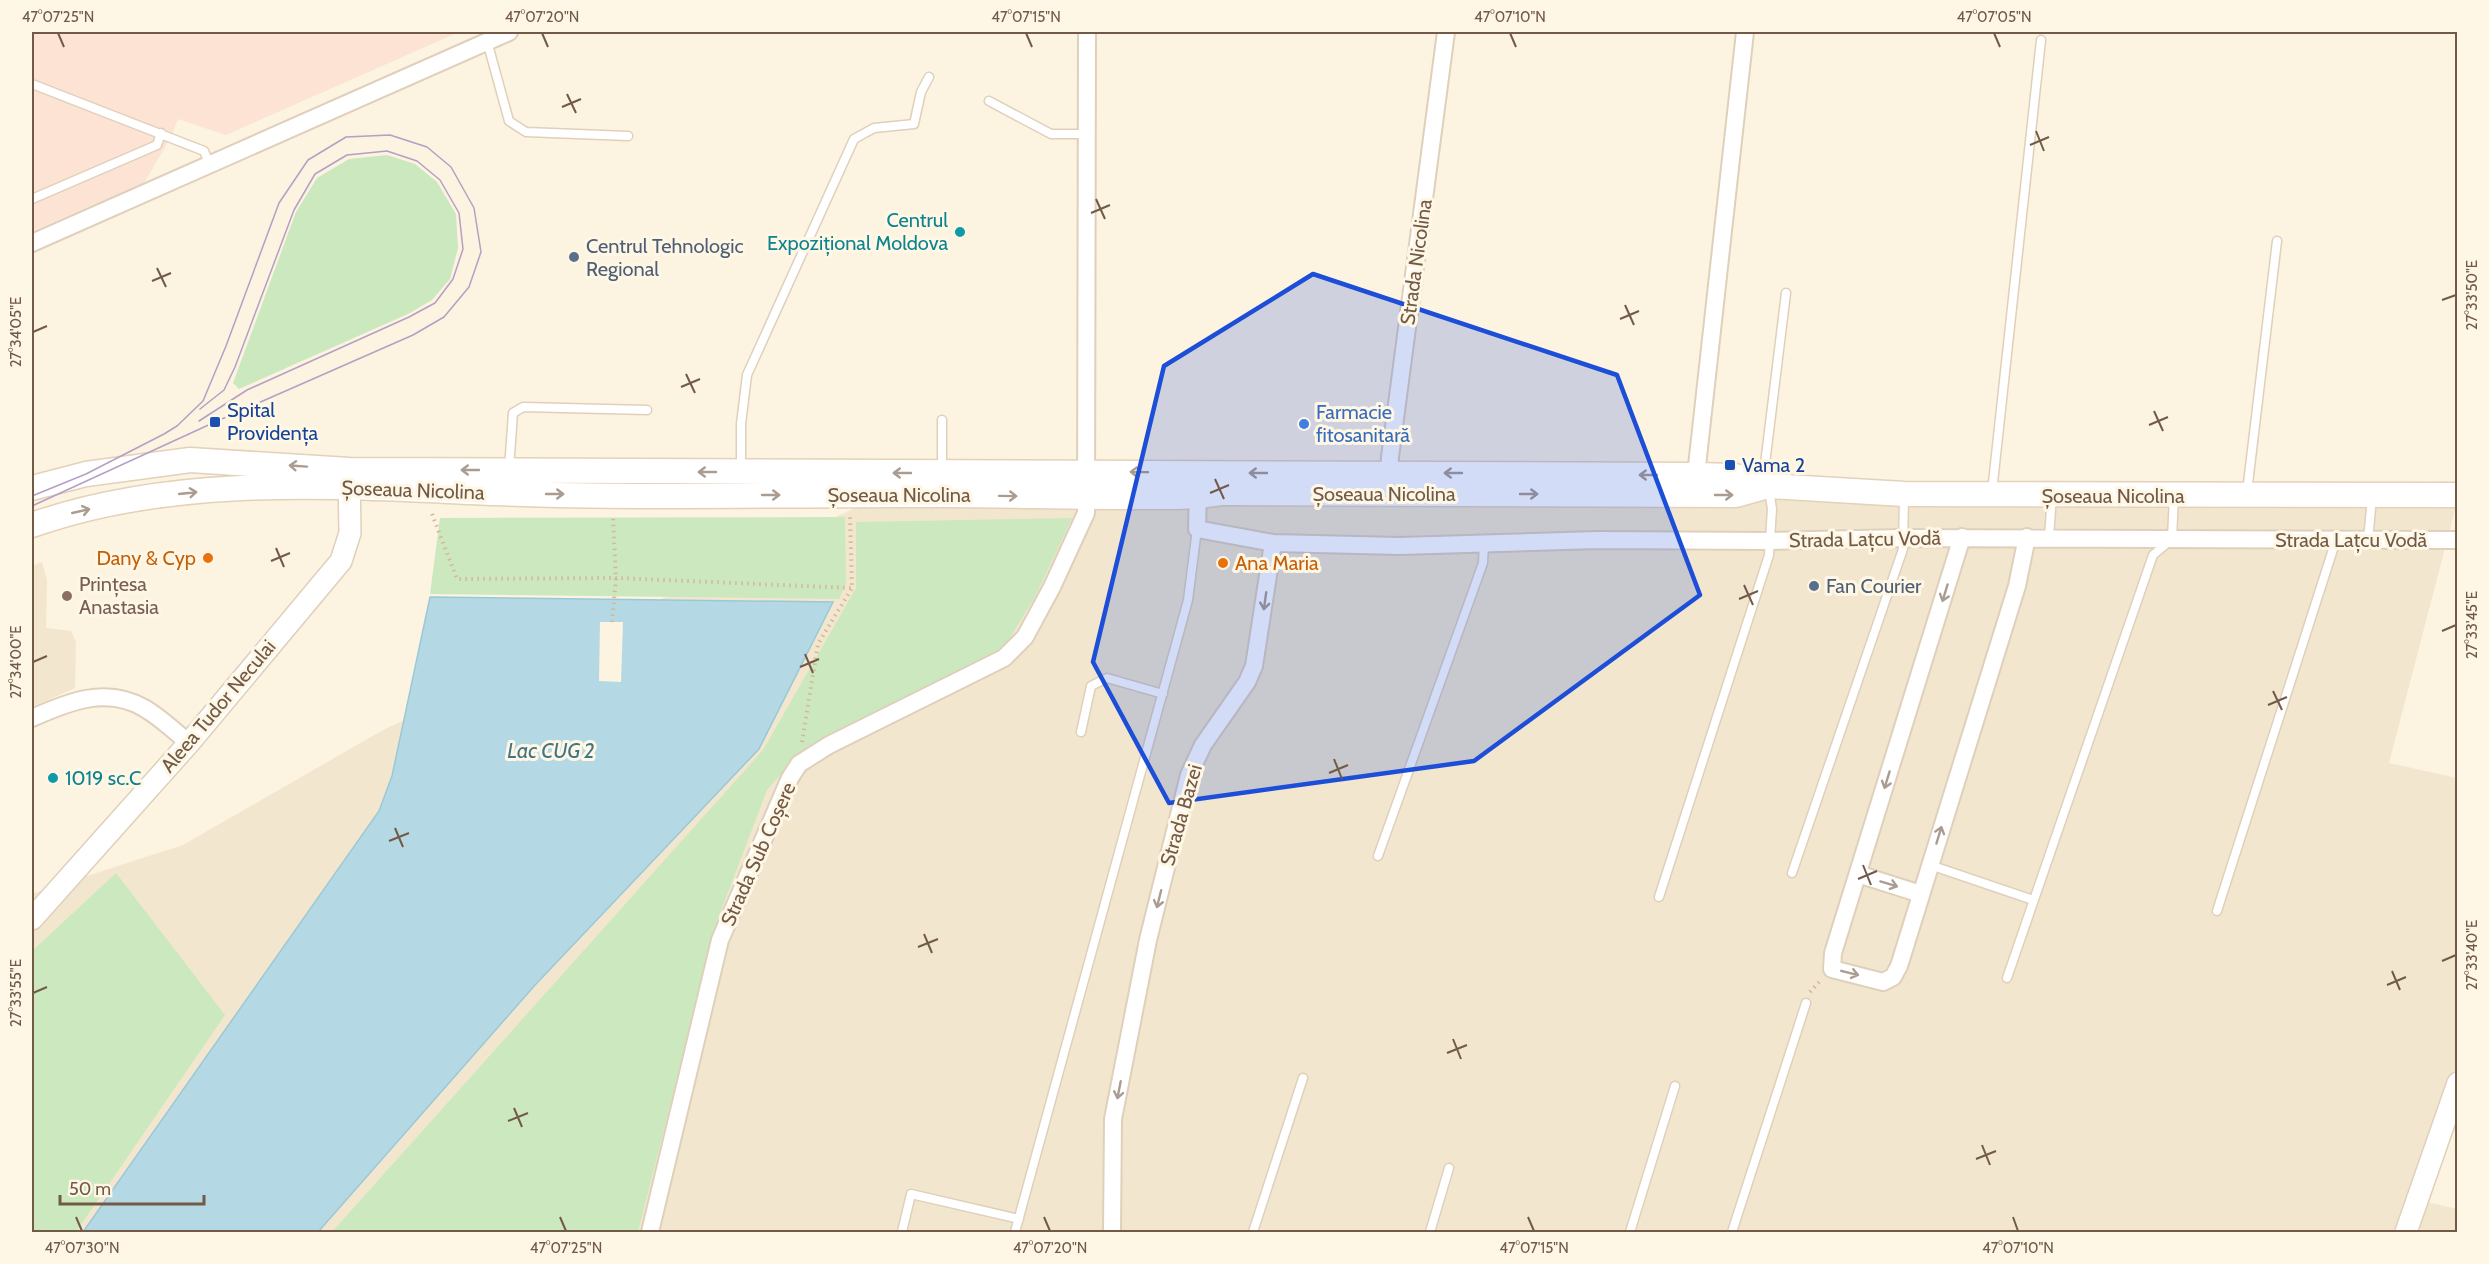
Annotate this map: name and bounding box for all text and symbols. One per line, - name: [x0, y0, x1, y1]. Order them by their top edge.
- text: 47°07'25"N: [22, 8, 94, 26]
- text: 47°07'20"N: [505, 8, 579, 26]
- text: 47°07'15"N: [991, 8, 1061, 26]
- text: 47°07'10"N: [1474, 8, 1546, 26]
- text: 47°07'05"N: [1957, 8, 2031, 26]
- street label: Strada Nicolina: [1395, 197, 1437, 327]
- place label: Centrul Expozițional Moldova: [767, 208, 948, 256]
- marker: Centrul Expozițional Moldova: [953, 225, 967, 239]
- place label: Centrul Tehnologic Regional: [586, 234, 744, 281]
- marker: Centrul Tehnologic Regional: [567, 250, 581, 264]
- text: 27°33'50"E: [2463, 260, 2481, 330]
- text: 27°34'05"E: [7, 297, 25, 367]
- place label: Spital Providența: [227, 398, 318, 446]
- place label: Farmacie fitosanitară: [1316, 400, 1410, 447]
- marker: Spital Providența: [208, 415, 222, 429]
- marker: Farmacie fitosanitară: [1297, 417, 1311, 431]
- place label: Vama 2: [1742, 453, 1805, 477]
- marker: Vama 2: [1723, 458, 1737, 472]
- one-way arrow: [288, 461, 308, 472]
- one-way arrow: [460, 464, 480, 476]
- one-way arrow: [697, 466, 717, 478]
- one-way arrow: [892, 467, 912, 478]
- one-way arrow: [1129, 467, 1149, 478]
- one-way arrow: [1249, 467, 1269, 479]
- one-way arrow: [1444, 467, 1464, 479]
- one-way arrow: [1639, 469, 1659, 481]
- street label: Șoseaua Nicolina: [341, 476, 485, 506]
- street label: Șoseaua Nicolina: [1312, 482, 1456, 507]
- street label: Șoseaua Nicolina: [827, 483, 971, 508]
- street label: Șoseaua Nicolina: [2041, 484, 2185, 509]
- one-way arrow: [178, 487, 198, 498]
- one-way arrow: [544, 488, 564, 500]
- one-way arrow: [1519, 488, 1539, 500]
- one-way arrow: [760, 489, 780, 501]
- one-way arrow: [1714, 489, 1734, 501]
- one-way arrow: [997, 490, 1017, 502]
- one-way arrow: [71, 505, 90, 517]
- street label: Strada Lațcu Vodă: [1789, 526, 1942, 553]
- street label: Strada Lațcu Vodă: [2275, 528, 2428, 553]
- place label: Dany & Cyp: [96, 546, 196, 570]
- marker: Dany & Cyp: [201, 551, 215, 565]
- place label: Ana Maria: [1235, 551, 1319, 575]
- marker: Ana Maria: [1216, 556, 1230, 570]
- place label: Prințesa Anastasia: [79, 572, 159, 619]
- place label: Fan Courier: [1826, 574, 1922, 598]
- marker: Fan Courier: [1807, 579, 1821, 593]
- one-way arrow: [1939, 583, 1950, 602]
- marker: Prințesa Anastasia: [60, 589, 74, 603]
- one-way arrow: [1259, 590, 1270, 610]
- text: 27°33'45"E: [2463, 591, 2481, 659]
- text: 27°34'00"E: [7, 625, 25, 699]
- street label: Aleea Tudor Neculai: [155, 635, 281, 777]
- water label: Lac CUG 2: [507, 738, 595, 763]
- street label: Strada Bazei: [1155, 762, 1207, 868]
- place label: 1019 sc.C: [65, 766, 141, 790]
- one-way arrow: [1881, 770, 1892, 789]
- marker: 1019 sc.C: [46, 771, 60, 785]
- street label: Strada Sub Coșere: [716, 778, 801, 930]
- one-way arrow: [1934, 826, 1945, 845]
- one-way arrow: [1880, 879, 1899, 890]
- one-way arrow: [1152, 889, 1164, 908]
- text: 27°33'40"E: [2463, 920, 2481, 990]
- text: 27°33'55"E: [7, 959, 25, 1027]
- one-way arrow: [1840, 968, 1859, 980]
- one-way arrow: [1112, 1080, 1124, 1099]
- scale bar: [60, 1168, 204, 1206]
- text: 50 m: [69, 1178, 111, 1200]
- text: 47°07'30"N: [45, 1239, 119, 1257]
- text: 47°07'25"N: [530, 1239, 602, 1257]
- text: 47°07'20"N: [1013, 1239, 1087, 1257]
- text: 47°07'15"N: [1499, 1239, 1569, 1257]
- text: 47°07'10"N: [1982, 1239, 2054, 1257]

